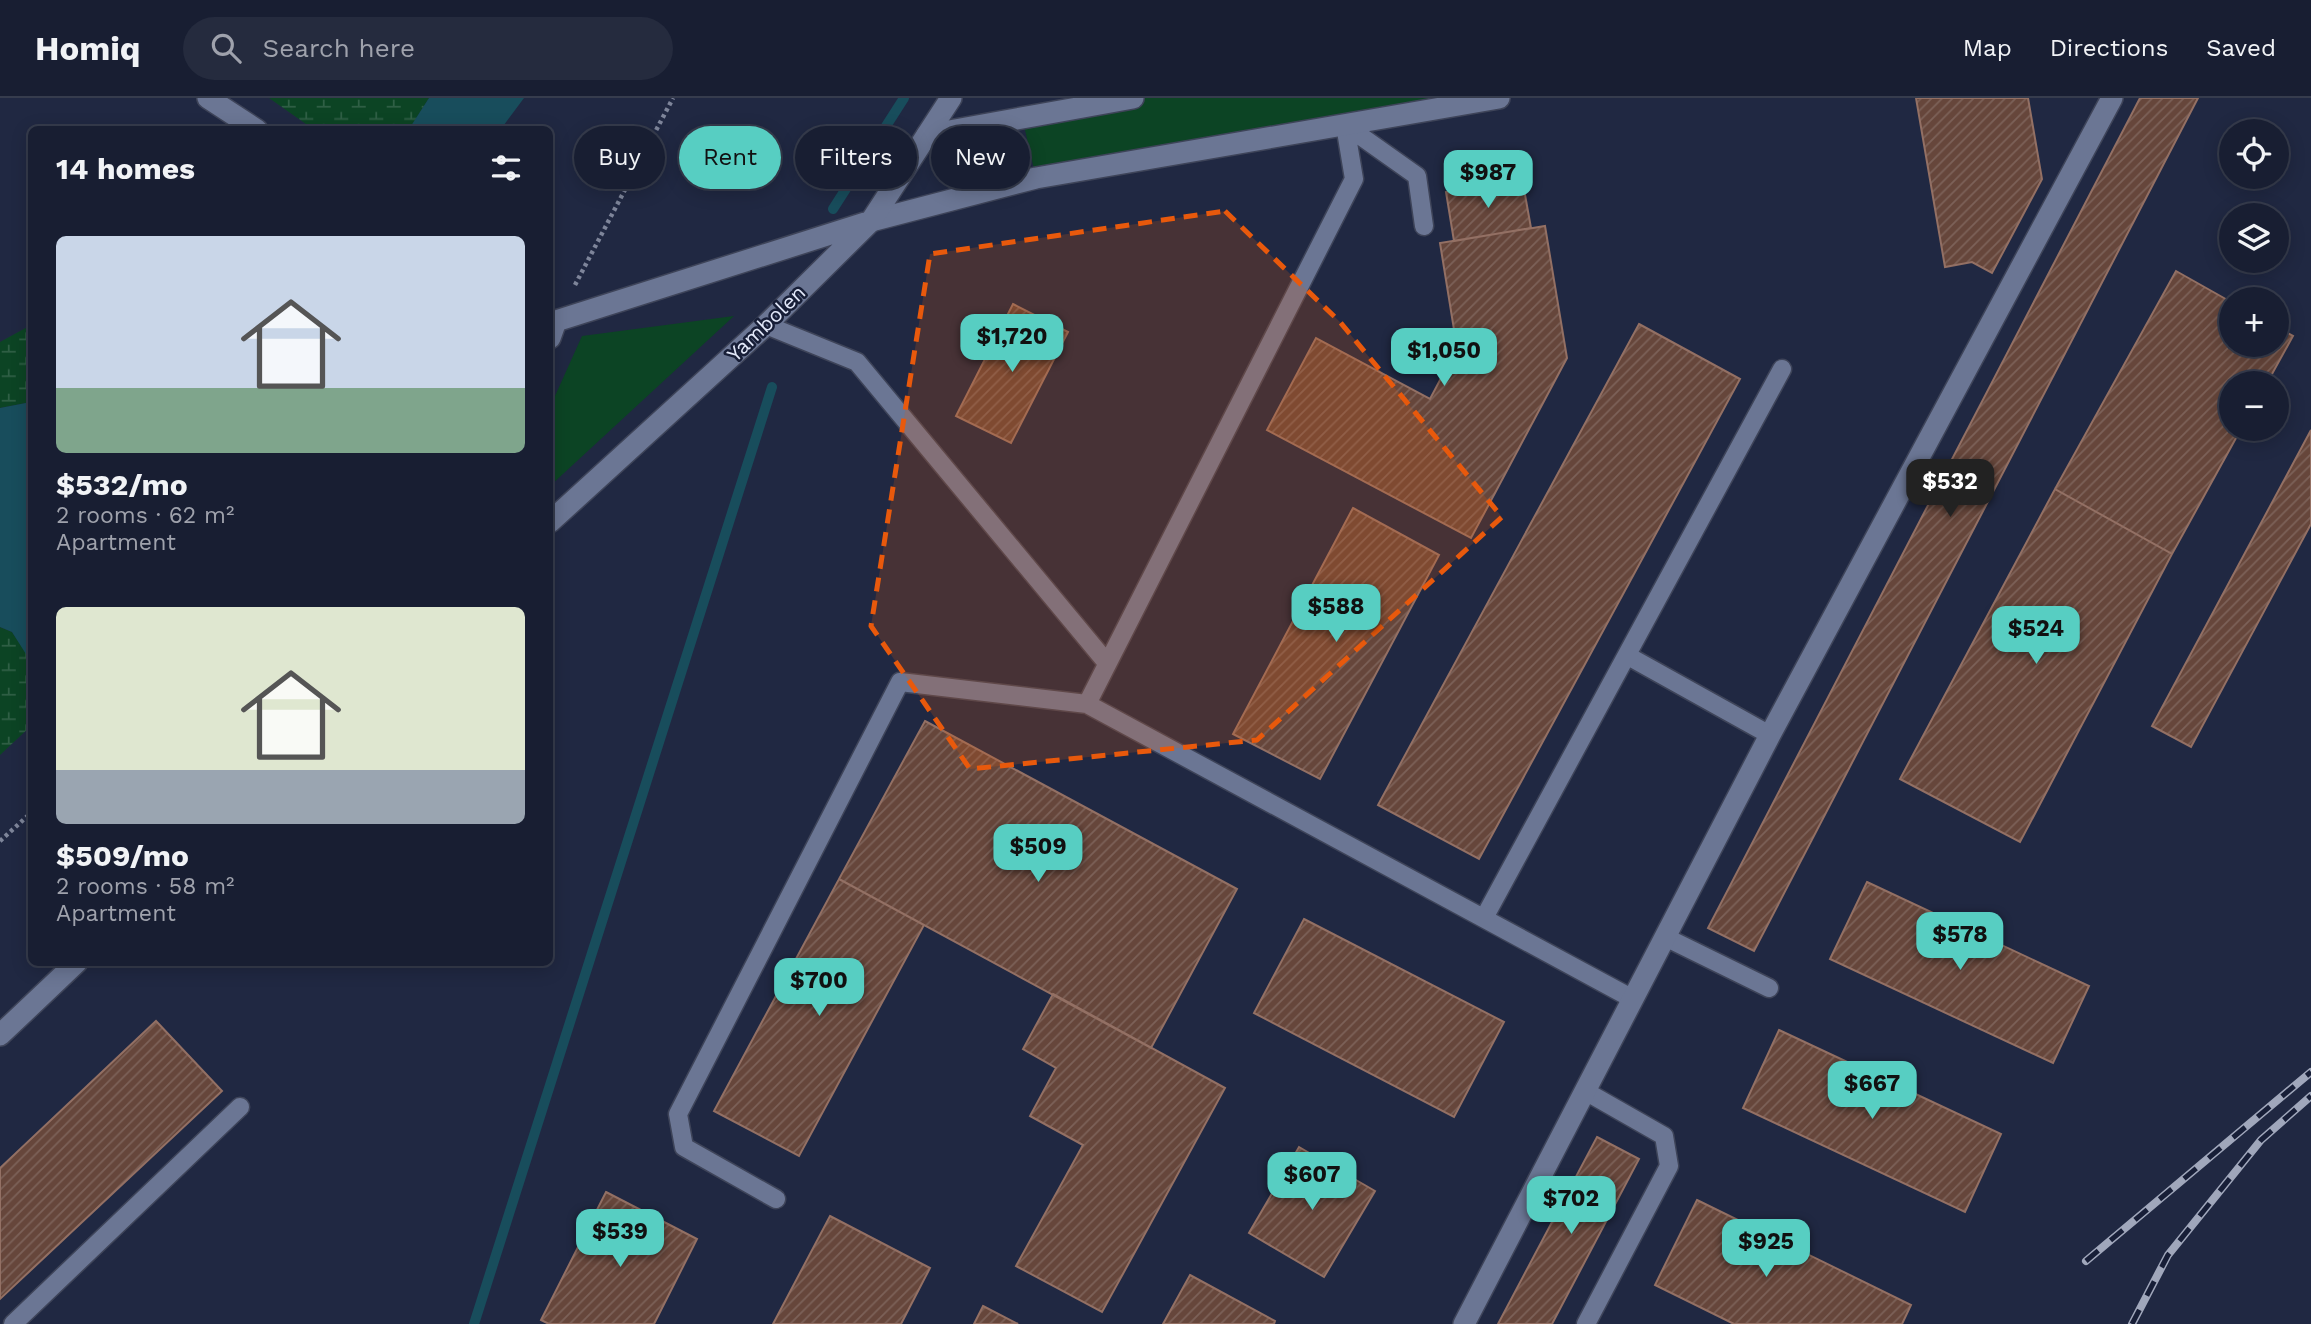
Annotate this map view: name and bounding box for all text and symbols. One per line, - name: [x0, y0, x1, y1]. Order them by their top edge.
- search box: [183, 17, 673, 80]
- text: Homiq: [35, 29, 141, 68]
- icon: search: [207, 29, 245, 67]
- text: Search here: [263, 33, 415, 63]
- text: Map: [1963, 34, 2012, 62]
- text: Directions: [2050, 34, 2168, 62]
- text: Saved: [2206, 34, 2276, 62]
- map controls: [2219, 119, 2289, 441]
- button: locate: [2219, 119, 2289, 189]
- chip: Buy: [574, 126, 665, 189]
- chip: Rent: [679, 126, 781, 189]
- chip: Filters: [795, 126, 917, 189]
- chip: New: [931, 126, 1030, 189]
- icon: filters: [487, 149, 525, 187]
- pin: $987: [1447, 150, 1529, 210]
- text: 14 homes: [56, 151, 195, 186]
- text: $987: [1460, 159, 1516, 186]
- button: layers: [2219, 203, 2289, 273]
- street label: Yambolen: [722, 279, 810, 367]
- icon: home: [228, 281, 354, 407]
- button: +: [2219, 287, 2289, 357]
- pin: $1,720: [955, 314, 1069, 374]
- text: $1,720: [976, 323, 1048, 350]
- pin: $1,050: [1387, 328, 1501, 388]
- text: $1,050: [1407, 337, 1481, 364]
- button: −: [2219, 371, 2289, 441]
- pin: $532: [1909, 460, 1991, 519]
- text: $532/mo: [56, 467, 188, 502]
- text: $532: [1922, 468, 1978, 495]
- text: 2 rooms · 62 m²: [56, 502, 234, 529]
- text: Apartment: [56, 529, 176, 556]
- pin: $588: [1295, 584, 1377, 644]
- text: $588: [1308, 593, 1365, 620]
- pin: $524: [1995, 606, 2077, 666]
- text: $524: [2008, 615, 2064, 642]
- icon: home: [228, 652, 354, 778]
- pin: $509: [997, 824, 1079, 884]
- text: $509: [1009, 833, 1067, 860]
- text: $509/mo: [56, 838, 189, 873]
- text: 2 rooms · 58 m²: [56, 873, 235, 900]
- text: Apartment: [56, 900, 176, 927]
- pin: $578: [1919, 912, 2001, 972]
- text: $578: [1932, 921, 1988, 948]
- pin: $700: [778, 958, 860, 1018]
- text: $700: [790, 967, 848, 994]
- pin: $667: [1831, 1062, 1913, 1121]
- text: $667: [1844, 1070, 1900, 1097]
- pin: $607: [1271, 1152, 1353, 1212]
- text: $607: [1283, 1161, 1341, 1188]
- pin: $702: [1530, 1176, 1612, 1236]
- text: $702: [1543, 1185, 1599, 1212]
- pin: $539: [579, 1210, 661, 1269]
- text: $539: [592, 1218, 648, 1245]
- pin: $925: [1725, 1220, 1807, 1279]
- text: $925: [1738, 1228, 1794, 1255]

